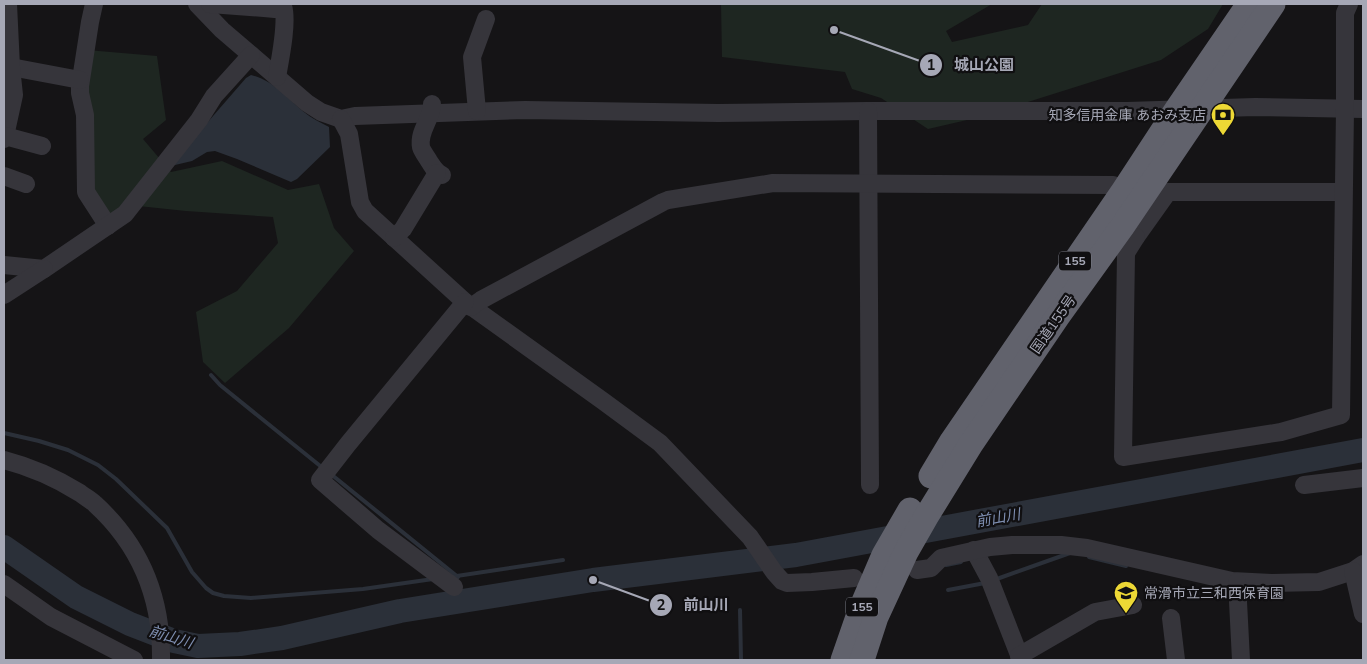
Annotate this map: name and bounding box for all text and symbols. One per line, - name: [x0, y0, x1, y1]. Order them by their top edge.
- callout: 城山公園: [919, 50, 1024, 80]
- text: 1: [926, 55, 936, 75]
- text: 城山公園: [954, 55, 1014, 75]
- bank icon: 知多信用金庫 あおみ支店: [1210, 102, 1236, 136]
- place label: 知多信用金庫 あおみ支店: [1048, 106, 1206, 125]
- road number: 155: [1059, 252, 1091, 270]
- street label: 国道155号: [1026, 291, 1080, 357]
- water label: 前山川: [974, 504, 1024, 532]
- school or university icon: 常滑市立三和西保育園: [1113, 580, 1139, 614]
- place label: 常滑市立三和西保育園: [1144, 584, 1284, 603]
- callout: 前山川: [648, 590, 738, 620]
- text: 2: [656, 595, 666, 615]
- text: 前山川: [683, 595, 729, 615]
- road number: 155: [846, 598, 878, 616]
- water label: 前山川: [147, 621, 197, 654]

